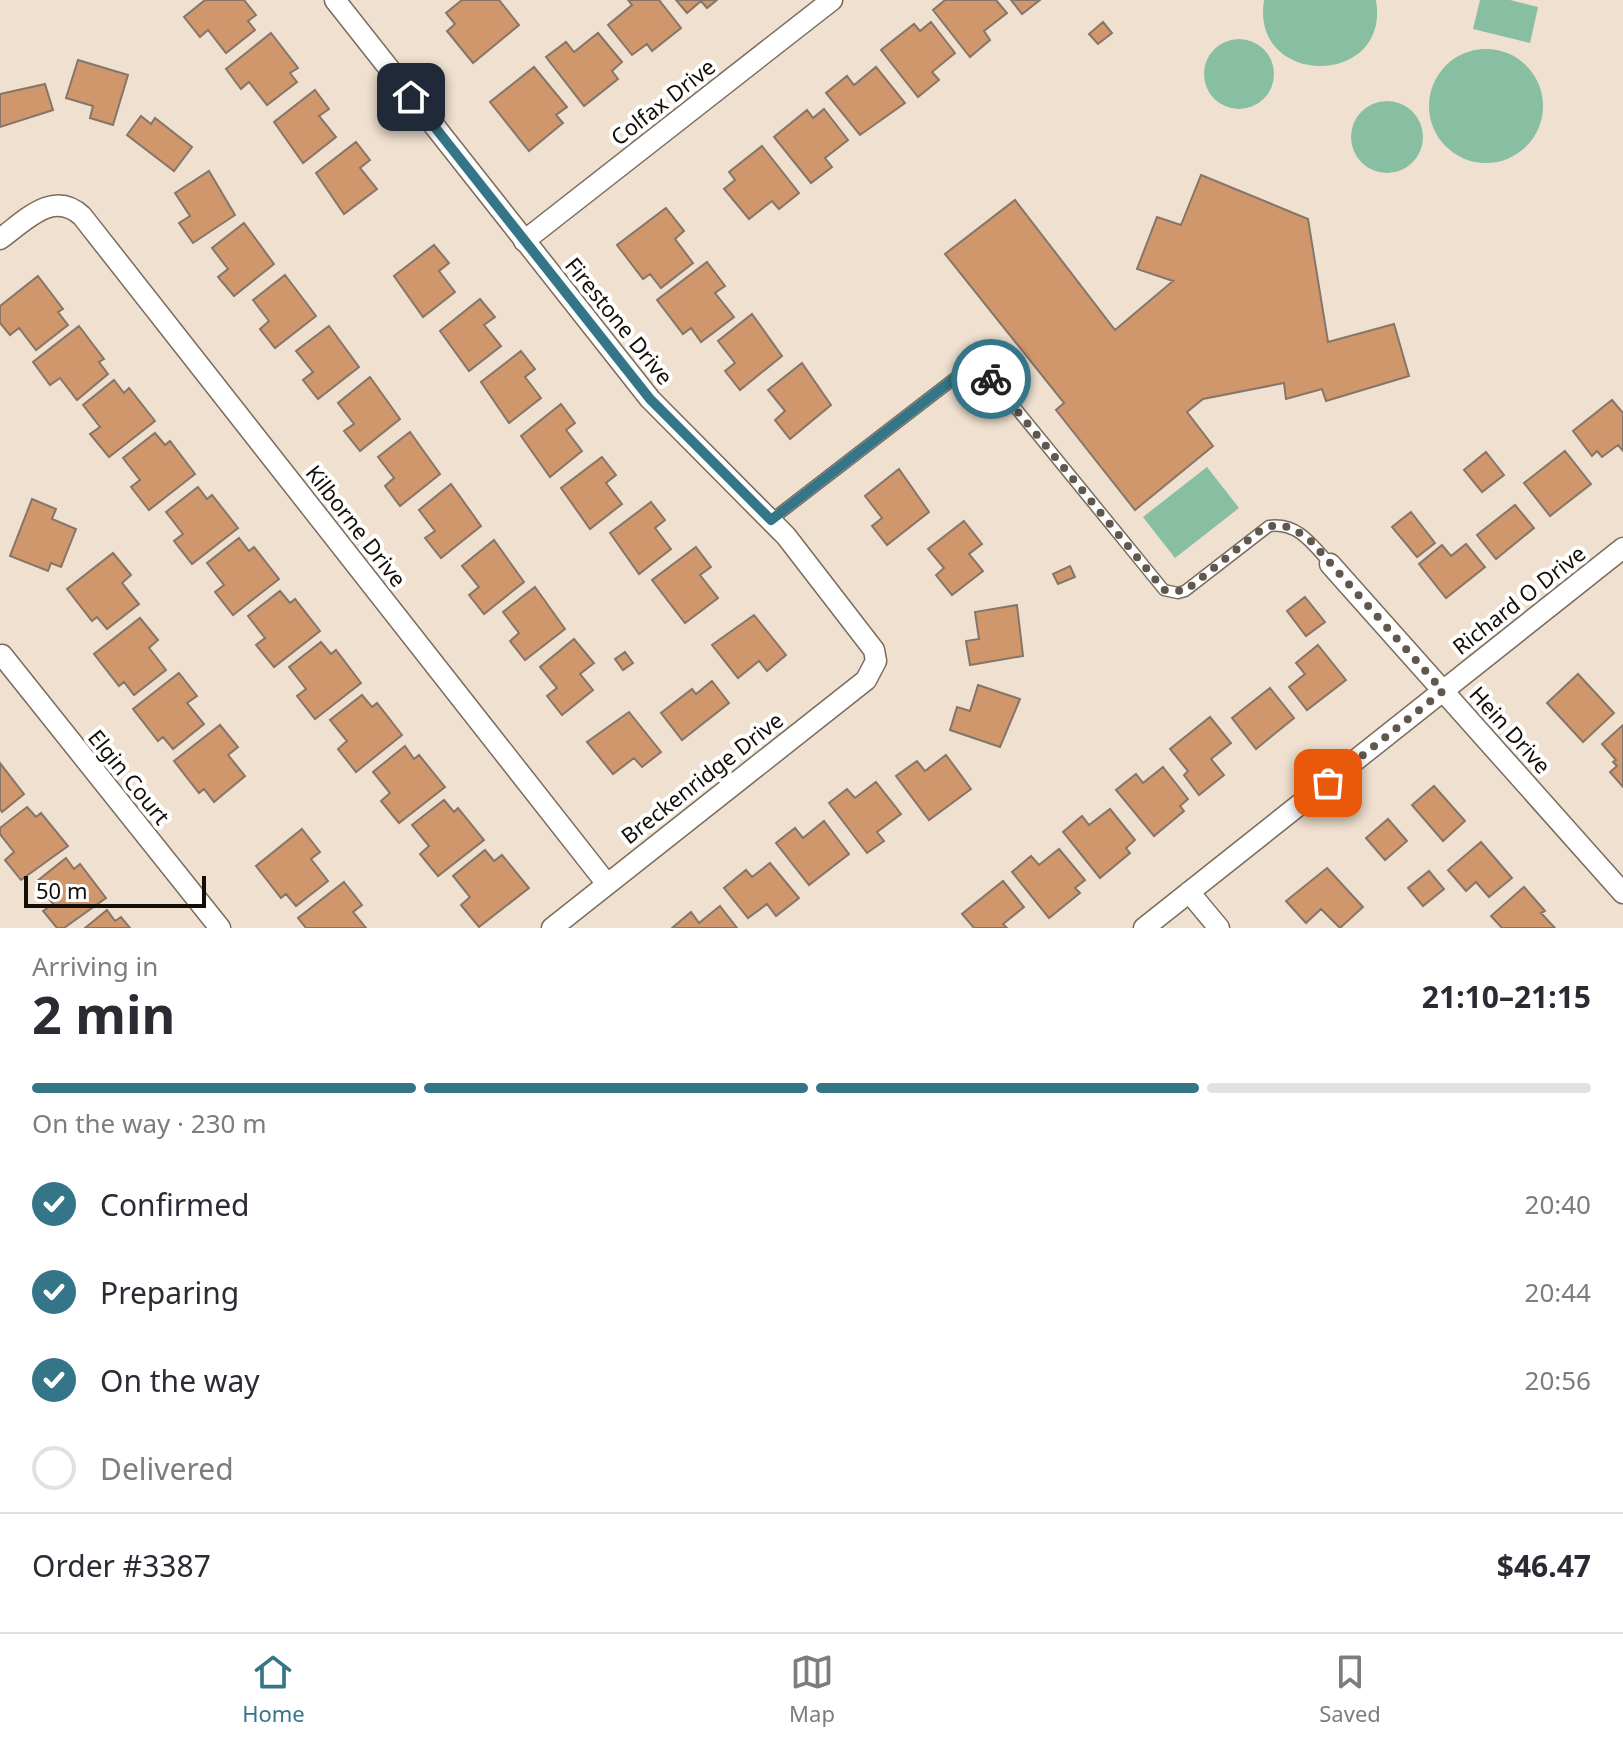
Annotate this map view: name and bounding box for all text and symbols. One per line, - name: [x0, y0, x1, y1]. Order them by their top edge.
- street label: Colfax Drive: [604, 51, 721, 151]
- pin: [377, 63, 445, 131]
- icon: home: [389, 75, 433, 119]
- street label: Firestone Drive: [559, 250, 681, 390]
- courier: [951, 339, 1031, 419]
- icon: bike: [969, 357, 1013, 401]
- street label: Kilborne Drive: [300, 458, 414, 593]
- street label: Richard O Drive: [1446, 538, 1591, 661]
- street label: Hein Drive: [1463, 679, 1558, 780]
- street label: Breckenridge Drive: [614, 704, 789, 850]
- street label: Elgin Court: [82, 723, 177, 830]
- pin: [1294, 749, 1362, 817]
- icon: bag: [1306, 761, 1350, 805]
- scale bar: [24, 872, 206, 908]
- text: 50 m: [36, 875, 87, 905]
- text: Arriving in: [32, 948, 158, 984]
- text: 21:10–21:15: [1422, 976, 1591, 1017]
- text: 2 min: [32, 978, 175, 1049]
- text: On the way · 230 m: [32, 1105, 266, 1141]
- icon: check: [32, 1182, 76, 1226]
- text: Confirmed: [100, 1184, 250, 1225]
- text: 20:40: [1525, 1186, 1591, 1222]
- icon: check: [32, 1270, 76, 1314]
- text: Preparing: [100, 1272, 239, 1313]
- text: 20:44: [1525, 1274, 1591, 1310]
- icon: check: [32, 1358, 76, 1402]
- text: On the way: [100, 1360, 260, 1401]
- text: 20:56: [1525, 1362, 1591, 1398]
- text: Delivered: [100, 1448, 234, 1489]
- text: Order #3387: [32, 1545, 211, 1586]
- text: $46.47: [1497, 1545, 1591, 1586]
- tab: Home: [242, 1650, 305, 1728]
- tab: Map: [789, 1650, 835, 1728]
- tab: Saved: [1319, 1650, 1381, 1728]

